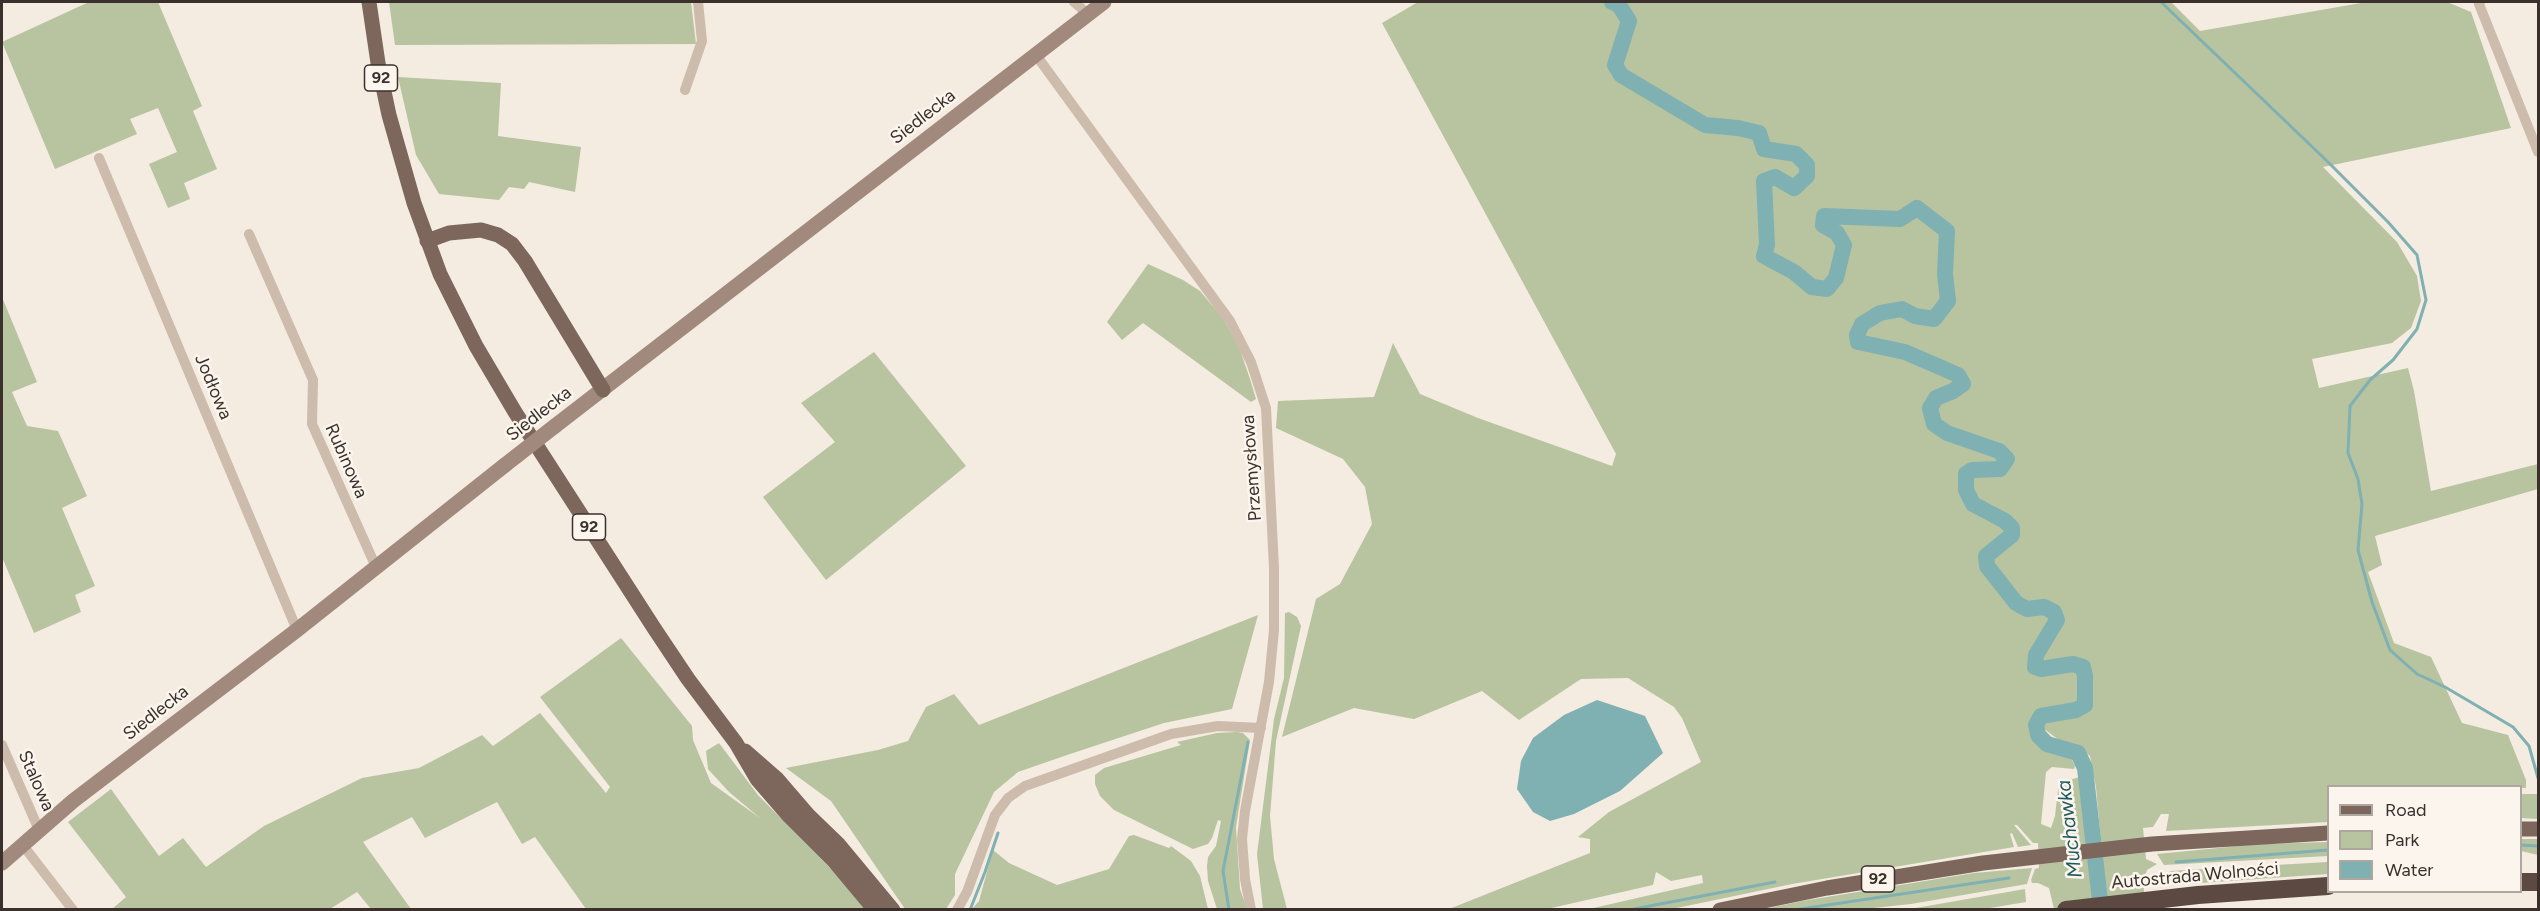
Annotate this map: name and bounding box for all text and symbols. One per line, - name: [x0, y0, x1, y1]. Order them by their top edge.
- road number: 92: [364, 65, 398, 91]
- street label: Siedlecka: [886, 85, 960, 149]
- street label: Jodłowa: [190, 351, 236, 423]
- street label: Siedlecka: [502, 382, 576, 446]
- street label: Przemysłowa: [1238, 414, 1266, 522]
- street label: Rubinowa: [320, 420, 372, 502]
- road number: 92: [572, 514, 606, 540]
- street label: Siedlecka: [119, 681, 193, 745]
- street label: Stalowa: [13, 747, 59, 815]
- water label: Muchawka: [2052, 779, 2088, 879]
- legend: [2327, 785, 2522, 893]
- text: Road: [2385, 799, 2426, 821]
- text: Park: [2385, 829, 2419, 851]
- street label: Autostrada Wolności: [2110, 858, 2280, 894]
- text: Water: [2385, 859, 2433, 881]
- road number: 92: [1862, 866, 1894, 892]

